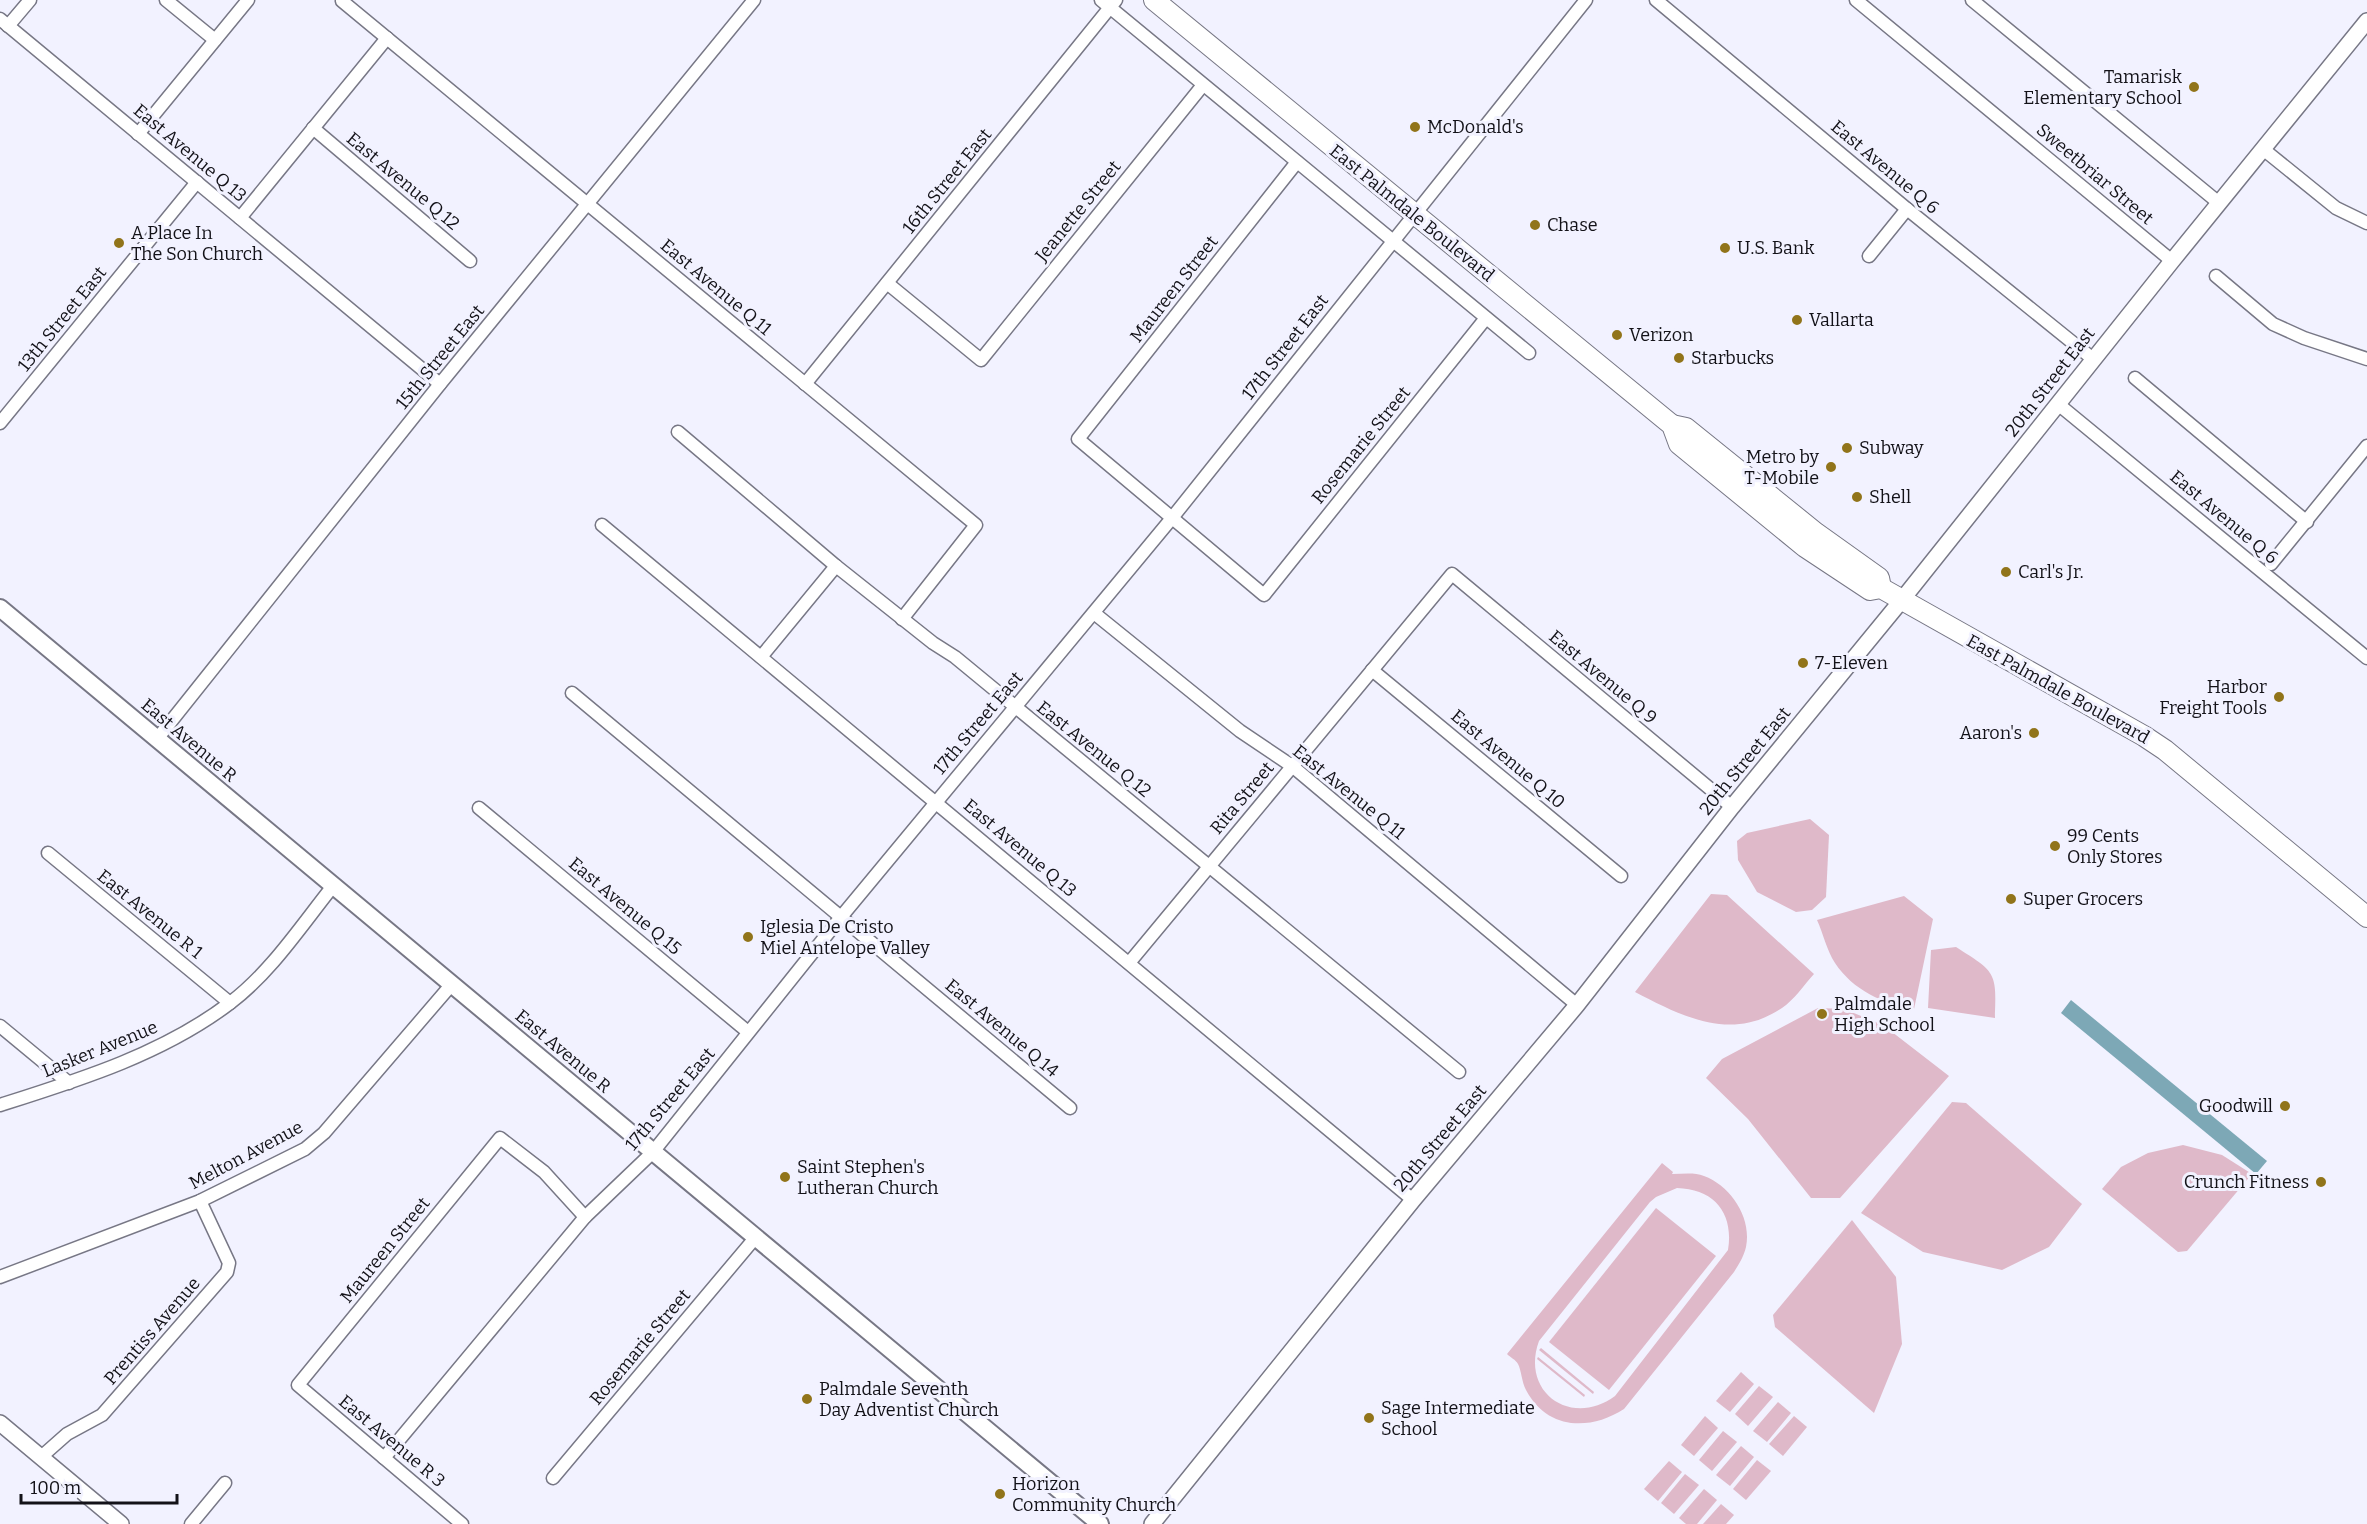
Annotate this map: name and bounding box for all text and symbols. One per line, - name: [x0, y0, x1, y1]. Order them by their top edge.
- place label: Tamarisk Elementary School: [2023, 66, 2183, 109]
- marker: Tamarisk Elementary School: [2187, 80, 2201, 94]
- street label: East Avenue Q 13: [129, 99, 251, 207]
- street label: East Avenue Q 6: [1827, 115, 1943, 219]
- place label: McDonald's: [1427, 116, 1524, 138]
- street label: Sweetbriar Street: [2032, 119, 2158, 230]
- marker: McDonald's: [1408, 120, 1422, 134]
- street label: 16th Street East: [898, 123, 997, 238]
- street label: East Avenue Q 12: [342, 127, 464, 235]
- street label: East Palmdale Boulevard: [1325, 140, 1499, 286]
- street label: Jeanette Street: [1030, 156, 1126, 267]
- place label: Chase: [1547, 214, 1598, 236]
- marker: Chase: [1528, 218, 1542, 232]
- place label: A Place In The Son Church: [131, 222, 263, 265]
- street label: Maureen Street: [1125, 231, 1223, 347]
- street label: East Avenue Q 11: [656, 234, 776, 340]
- marker: A Place In The Son Church: [112, 236, 126, 250]
- place label: U.S. Bank: [1737, 237, 1815, 259]
- marker: U.S. Bank: [1718, 241, 1732, 255]
- street label: 13th Street East: [13, 262, 111, 376]
- street label: 17th Street East: [1237, 290, 1333, 404]
- street label: 15th Street East: [391, 300, 489, 414]
- place label: Vallarta: [1809, 309, 1874, 331]
- marker: Vallarta: [1790, 313, 1804, 327]
- street label: 20th Street East: [2000, 323, 2100, 441]
- place label: Verizon: [1629, 324, 1694, 346]
- marker: Verizon: [1610, 328, 1624, 342]
- place label: Starbucks: [1691, 347, 1774, 369]
- marker: Starbucks: [1672, 351, 1686, 365]
- street label: Rosemarie Street: [1307, 382, 1415, 508]
- place label: Subway: [1859, 437, 1924, 459]
- marker: Subway: [1840, 441, 1854, 455]
- place label: Metro by T-Mobile: [1744, 446, 1819, 489]
- marker: Metro by T-Mobile: [1824, 460, 1838, 474]
- street label: East Avenue Q 6: [2166, 465, 2282, 569]
- place label: Shell: [1869, 486, 1911, 508]
- marker: Shell: [1850, 490, 1864, 504]
- place label: Carl's Jr.: [2018, 561, 2084, 583]
- marker: Carl's Jr.: [1999, 565, 2013, 579]
- street label: East Avenue Q 9: [1545, 626, 1661, 728]
- street label: East Palmdale Boulevard: [1963, 630, 2154, 749]
- place label: 7-Eleven: [1815, 652, 1888, 674]
- marker: 7-Eleven: [1796, 656, 1810, 670]
- street label: 17th Street East: [929, 667, 1028, 779]
- place label: Harbor Freight Tools: [2159, 676, 2267, 719]
- marker: Harbor Freight Tools: [2272, 690, 2286, 704]
- street label: East Avenue R: [137, 694, 241, 786]
- street label: East Avenue Q 12: [1032, 696, 1156, 802]
- street label: 20th Street East: [1695, 702, 1796, 819]
- street label: East Avenue Q 10: [1446, 705, 1570, 813]
- place label: Aaron's: [1960, 722, 2022, 744]
- marker: Aaron's: [2027, 726, 2041, 740]
- street label: East Avenue Q 11: [1288, 740, 1410, 844]
- street label: Rita Street: [1205, 757, 1279, 839]
- street label: East Avenue Q 13: [959, 794, 1081, 902]
- place label: 99 Cents Only Stores: [2067, 825, 2163, 868]
- marker: 99 Cents Only Stores: [2048, 839, 2062, 853]
- street label: East Avenue Q 15: [564, 852, 686, 960]
- street label: East Avenue R 1: [93, 865, 208, 964]
- place label: Super Grocers: [2023, 888, 2143, 910]
- marker: Super Grocers: [2004, 892, 2018, 906]
- place label: Iglesia De Cristo Miel Antelope Valley: [760, 916, 930, 959]
- marker: Iglesia De Cristo Miel Antelope Valley: [741, 930, 755, 944]
- street label: East Avenue Q 14: [941, 974, 1064, 1082]
- place label: Palmdale High School: [1834, 993, 1935, 1036]
- street label: East Avenue R: [511, 1005, 615, 1097]
- marker: Palmdale High School: [1815, 1007, 1829, 1021]
- street label: Lasker Avenue: [39, 1016, 161, 1082]
- street label: 17th Street East: [621, 1043, 720, 1155]
- street label: 20th Street East: [1389, 1080, 1491, 1196]
- place label: Goodwill: [2199, 1095, 2273, 1117]
- marker: Goodwill: [2278, 1099, 2292, 1113]
- street label: Melton Avenue: [185, 1116, 307, 1194]
- place label: Saint Stephen's Lutheran Church: [797, 1156, 939, 1199]
- marker: Saint Stephen's Lutheran Church: [778, 1170, 792, 1184]
- place label: Crunch Fitness: [2184, 1171, 2309, 1193]
- marker: Crunch Fitness: [2314, 1175, 2328, 1189]
- street label: Maureen Street: [336, 1192, 435, 1307]
- street label: Prentiss Avenue: [99, 1273, 205, 1389]
- street label: Rosemarie Street: [585, 1284, 695, 1409]
- place label: Palmdale Seventh Day Adventist Church: [819, 1378, 999, 1421]
- street label: East Avenue R 3: [334, 1390, 450, 1492]
- marker: Palmdale Seventh Day Adventist Church: [800, 1392, 814, 1406]
- place label: Sage Intermediate School: [1381, 1397, 1535, 1440]
- marker: Sage Intermediate School: [1362, 1411, 1376, 1425]
- scale bar: [21, 1467, 177, 1505]
- place label: Horizon Community Church: [1012, 1473, 1176, 1516]
- text: 100 m: [30, 1477, 81, 1499]
- marker: Horizon Community Church: [993, 1487, 1007, 1501]

